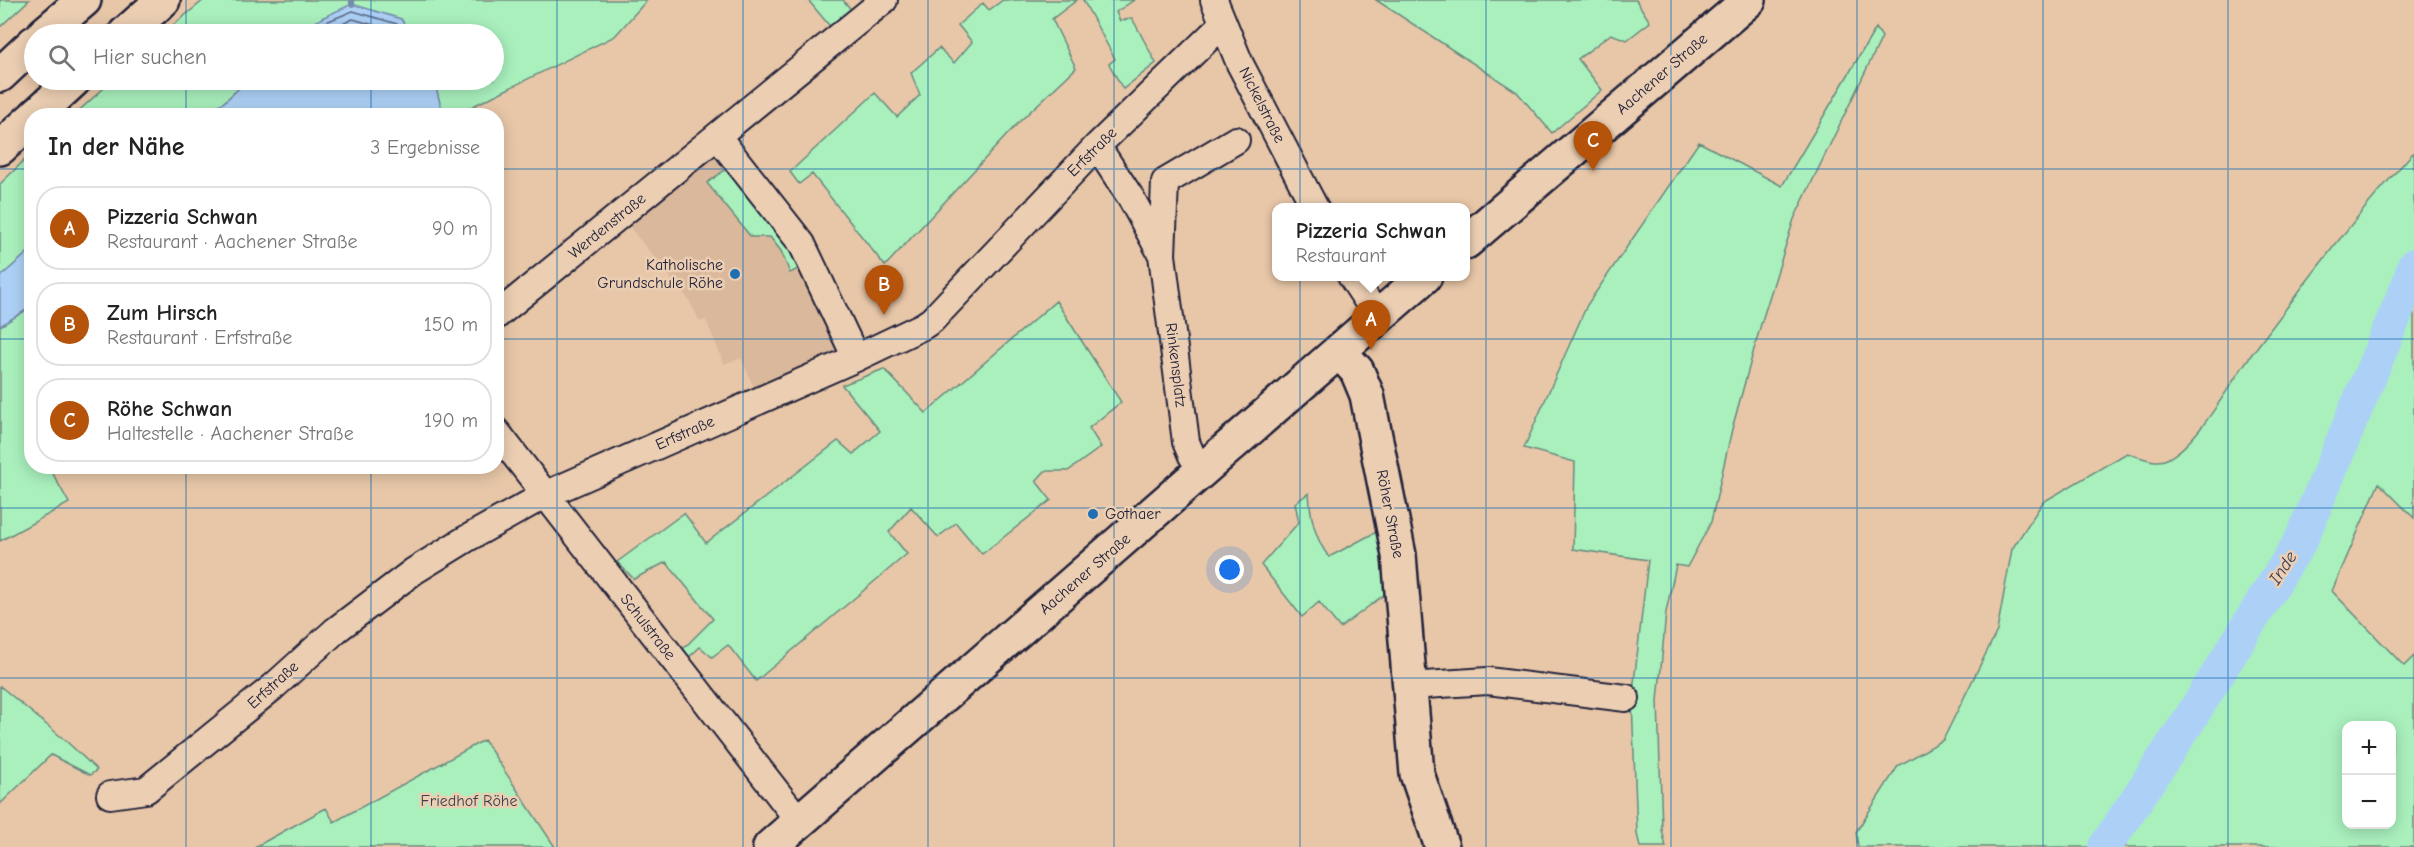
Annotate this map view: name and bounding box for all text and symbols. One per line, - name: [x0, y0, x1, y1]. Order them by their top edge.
- search box: [24, 24, 504, 90]
- street label: Aachener Straße: [1613, 30, 1711, 118]
- icon: search: [45, 41, 78, 74]
- text: Hier suchen: [93, 44, 207, 70]
- street label: Nickelstraße: [1235, 64, 1289, 146]
- pin: C: [1574, 122, 1612, 171]
- street label: Erfstraße: [1064, 124, 1120, 180]
- text: In der Nähe: [48, 132, 185, 162]
- text: 3 Ergebnisse: [370, 136, 480, 159]
- street label: Werdenstraße: [565, 189, 649, 263]
- popup: [1272, 203, 1470, 281]
- text: Pizzeria Schwan: [107, 204, 258, 230]
- text: A: [64, 217, 75, 240]
- text: 90 m: [432, 217, 478, 240]
- text: Pizzeria Schwan: [1296, 218, 1446, 244]
- text: Restaurant · Aachener Straße: [107, 230, 357, 253]
- text: Restaurant: [1296, 244, 1386, 267]
- place label: Katholische Grundschule Röhe: [597, 256, 723, 292]
- pin: B: [864, 266, 904, 315]
- marker: Katholische Grundschule Röhe: [728, 267, 742, 281]
- text: Zum Hirsch: [107, 300, 218, 326]
- pin: A: [1352, 300, 1390, 350]
- text: B: [63, 313, 76, 336]
- text: 150 m: [424, 313, 478, 336]
- street label: Rinkensplatz: [1162, 322, 1190, 408]
- text: Restaurant · Erfstraße: [107, 326, 292, 349]
- text: Röhe Schwan: [107, 396, 232, 422]
- text: C: [63, 409, 76, 432]
- text: 190 m: [424, 409, 478, 432]
- street label: Erfstraße: [653, 412, 717, 454]
- text: Haltestelle · Aachener Straße: [107, 422, 354, 445]
- street label: Röher Straße: [1373, 468, 1407, 560]
- place label: Gothaer: [1105, 505, 1161, 523]
- marker: Gothaer: [1086, 507, 1100, 521]
- street label: Aachener Straße: [1036, 530, 1134, 618]
- water label: Inde: [2264, 547, 2302, 590]
- your location: [1215, 555, 1244, 584]
- street label: Schulstraße: [617, 590, 679, 664]
- street label: Erfstraße: [244, 657, 302, 713]
- map controls: [2342, 721, 2396, 829]
- button: +: [2342, 721, 2396, 775]
- button: −: [2342, 775, 2396, 829]
- park label: Friedhof Röhe: [421, 792, 517, 810]

